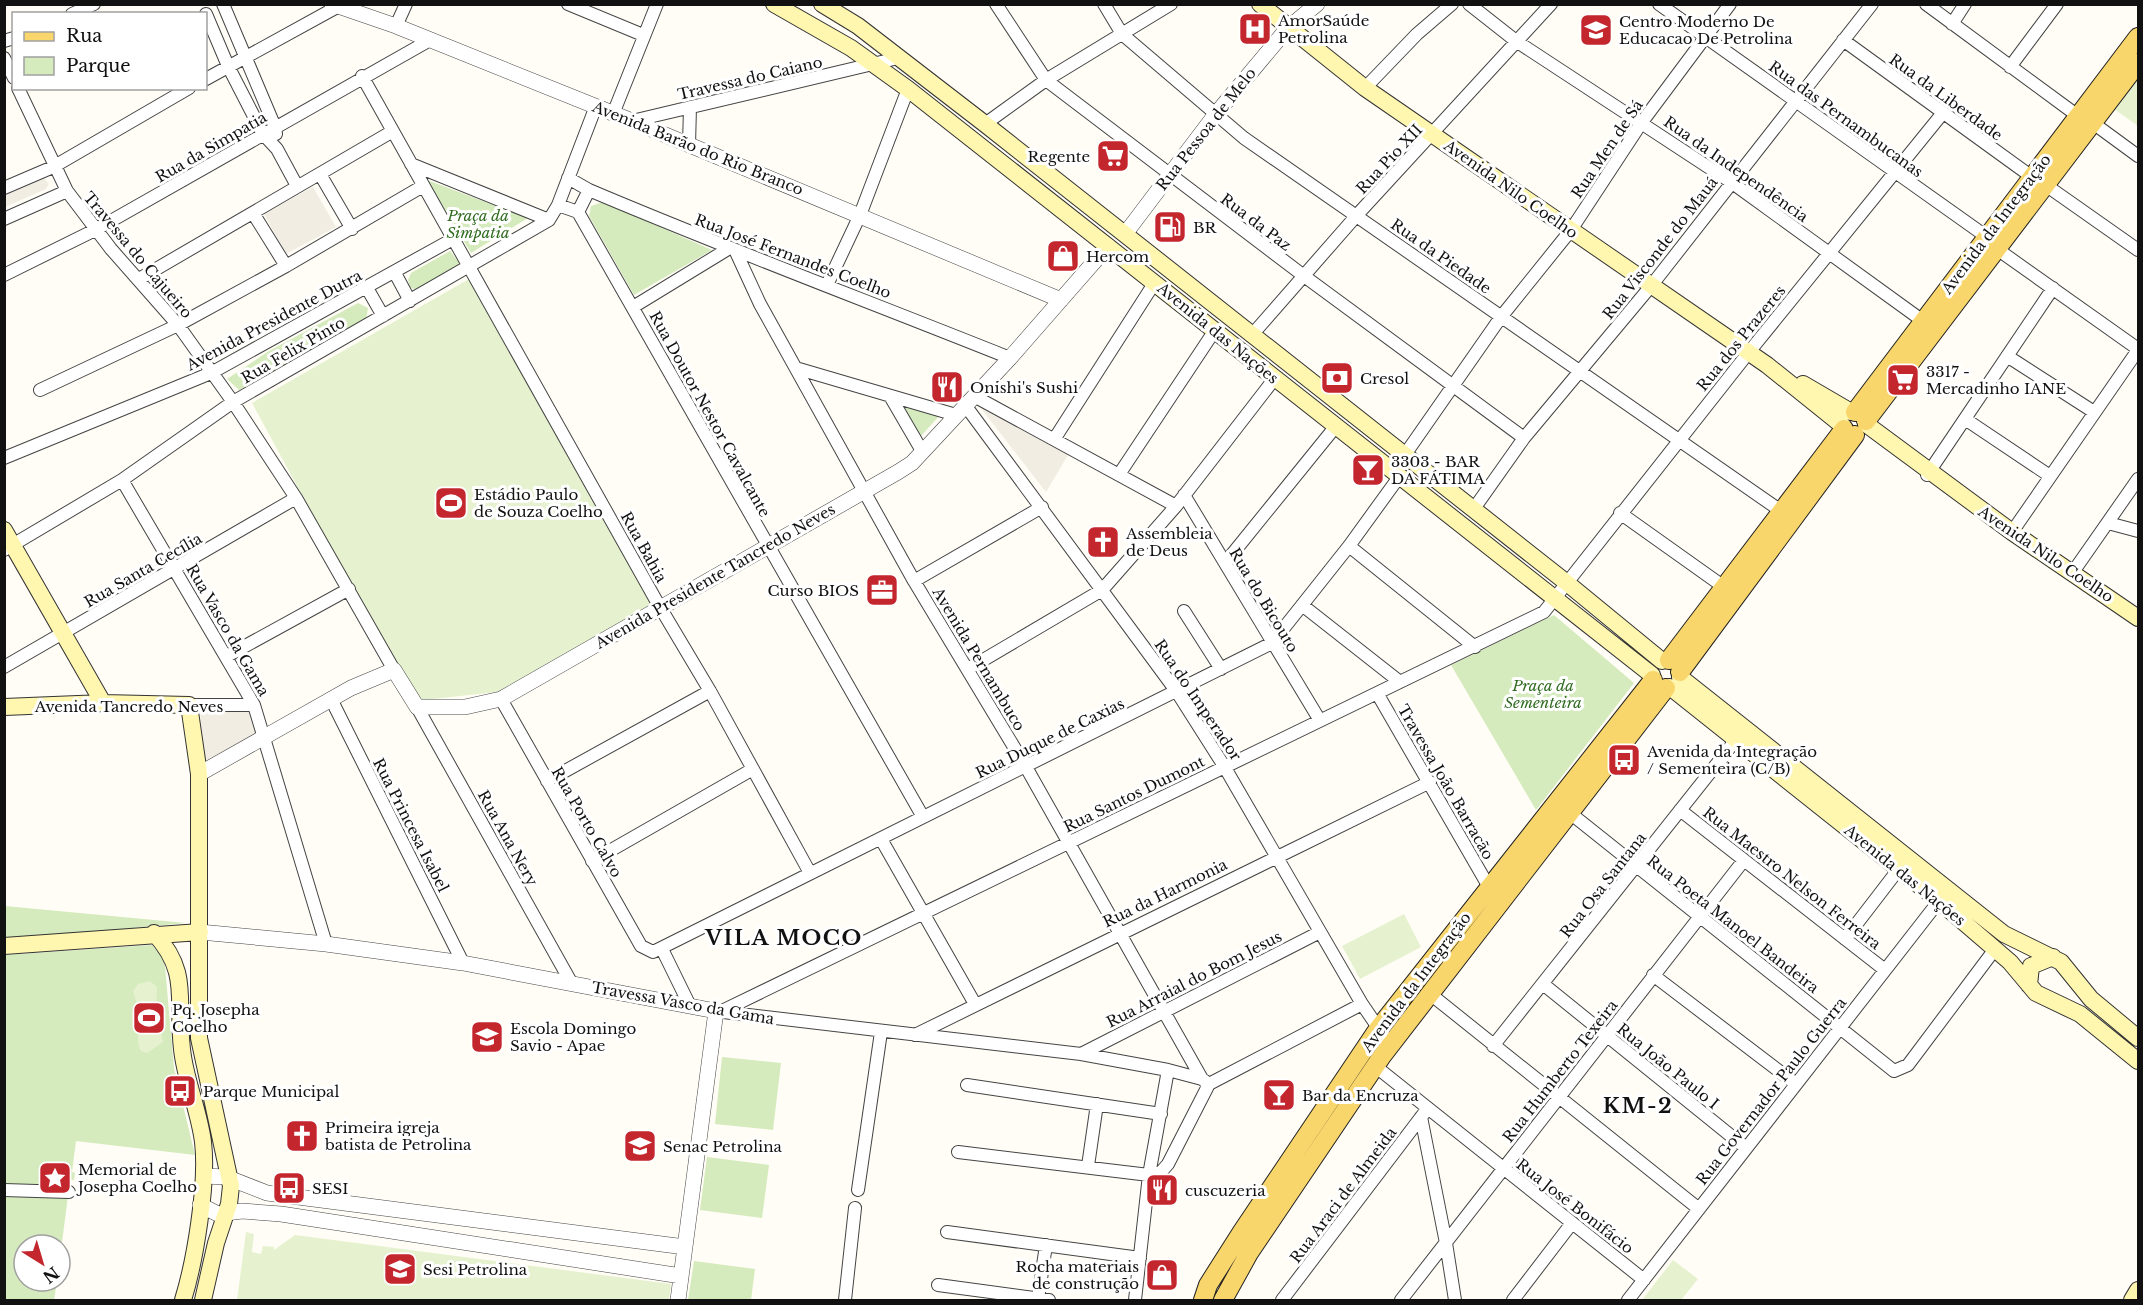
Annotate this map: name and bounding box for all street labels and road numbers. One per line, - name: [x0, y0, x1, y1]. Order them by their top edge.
- street label: Rua da Liberdade: [1886, 49, 2006, 145]
- street label: Travessa do Caiano: [676, 52, 824, 104]
- street label: Rua das Pernambucanas: [1765, 57, 1927, 181]
- street label: Rua Pessoa de Melo: [1152, 64, 1260, 194]
- street label: Avenida Barão do Rio Branco: [589, 96, 807, 199]
- street label: Rua Men de Sá: [1567, 96, 1647, 202]
- street label: Rua da Simpatia: [152, 107, 271, 187]
- street label: Rua da Independência: [1660, 112, 1812, 226]
- street label: Rua Pio XII: [1352, 120, 1426, 198]
- street label: Avenida Nilo Coelho: [1440, 135, 1582, 243]
- street label: Avenida da Integração: [1937, 150, 2055, 298]
- street label: Rua Visconde do Mauá: [1598, 172, 1722, 323]
- street label: Travessa do Cajueiro: [80, 188, 197, 322]
- street label: Rua da Paz: [1217, 189, 1295, 255]
- street label: Rua José Fernandes Coelho: [692, 210, 894, 302]
- street label: Rua da Piedade: [1387, 214, 1495, 298]
- street label: Avenida Presidente Dutra: [182, 265, 366, 375]
- street label: Avenida das Nações: [1153, 278, 1283, 388]
- street label: Rua dos Prazeres: [1693, 281, 1790, 395]
- street label: Rua Doutor Nestor Cavalcante: [645, 308, 775, 520]
- street label: Rua Felix Pinto: [238, 312, 348, 387]
- street label: Avenida Presidente Tancredo Neves: [591, 499, 838, 653]
- street label: Avenida Nilo Coelho: [1974, 501, 2117, 606]
- street label: Rua Bahia: [617, 508, 672, 586]
- street label: Rua Santa Cecília: [81, 528, 206, 611]
- street label: Rua do Bicouto: [1225, 544, 1303, 656]
- street label: Rua Vasco da Gama: [182, 560, 274, 700]
- street label: Avenida Pernambuco: [928, 583, 1030, 734]
- street label: Rua do Imperador: [1150, 636, 1246, 765]
- street label: Rua Duque de Caxias: [973, 694, 1128, 782]
- street label: Avenida Tancredo Neves: [34, 697, 223, 716]
- street label: Travessa João Barracão: [1394, 701, 1498, 863]
- street label: Rua Santos Dumont: [1060, 751, 1208, 836]
- street label: Rua Princesa Isabel: [369, 755, 453, 895]
- street label: Rua Porto Calvo: [548, 763, 626, 881]
- street label: Rua Ana Nery: [474, 787, 542, 890]
- street label: Rua Maestro Nelson Ferreira: [1699, 803, 1885, 954]
- street label: Avenida das Nações: [1840, 820, 1970, 930]
- street label: Rua Osa Santana: [1556, 828, 1651, 942]
- street label: Rua Poeta Manoel Bandeira: [1643, 851, 1823, 997]
- street label: Rua da Harmonia: [1100, 854, 1231, 931]
- street label: Avenida da Integração: [1357, 908, 1475, 1056]
- street label: Rua Arraial do Bom Jesus: [1103, 926, 1285, 1032]
- street label: Travessa Vasco da Gama: [590, 978, 776, 1029]
- street label: Rua Governador Paulo Guerra: [1692, 993, 1851, 1189]
- street label: Rua Humberto Texeira: [1498, 995, 1622, 1146]
- street label: Rua João Paulo I: [1613, 1019, 1723, 1113]
- street label: Rua Araci de Almeida: [1286, 1123, 1401, 1267]
- street label: Rua José Bonifácio: [1513, 1154, 1638, 1258]

